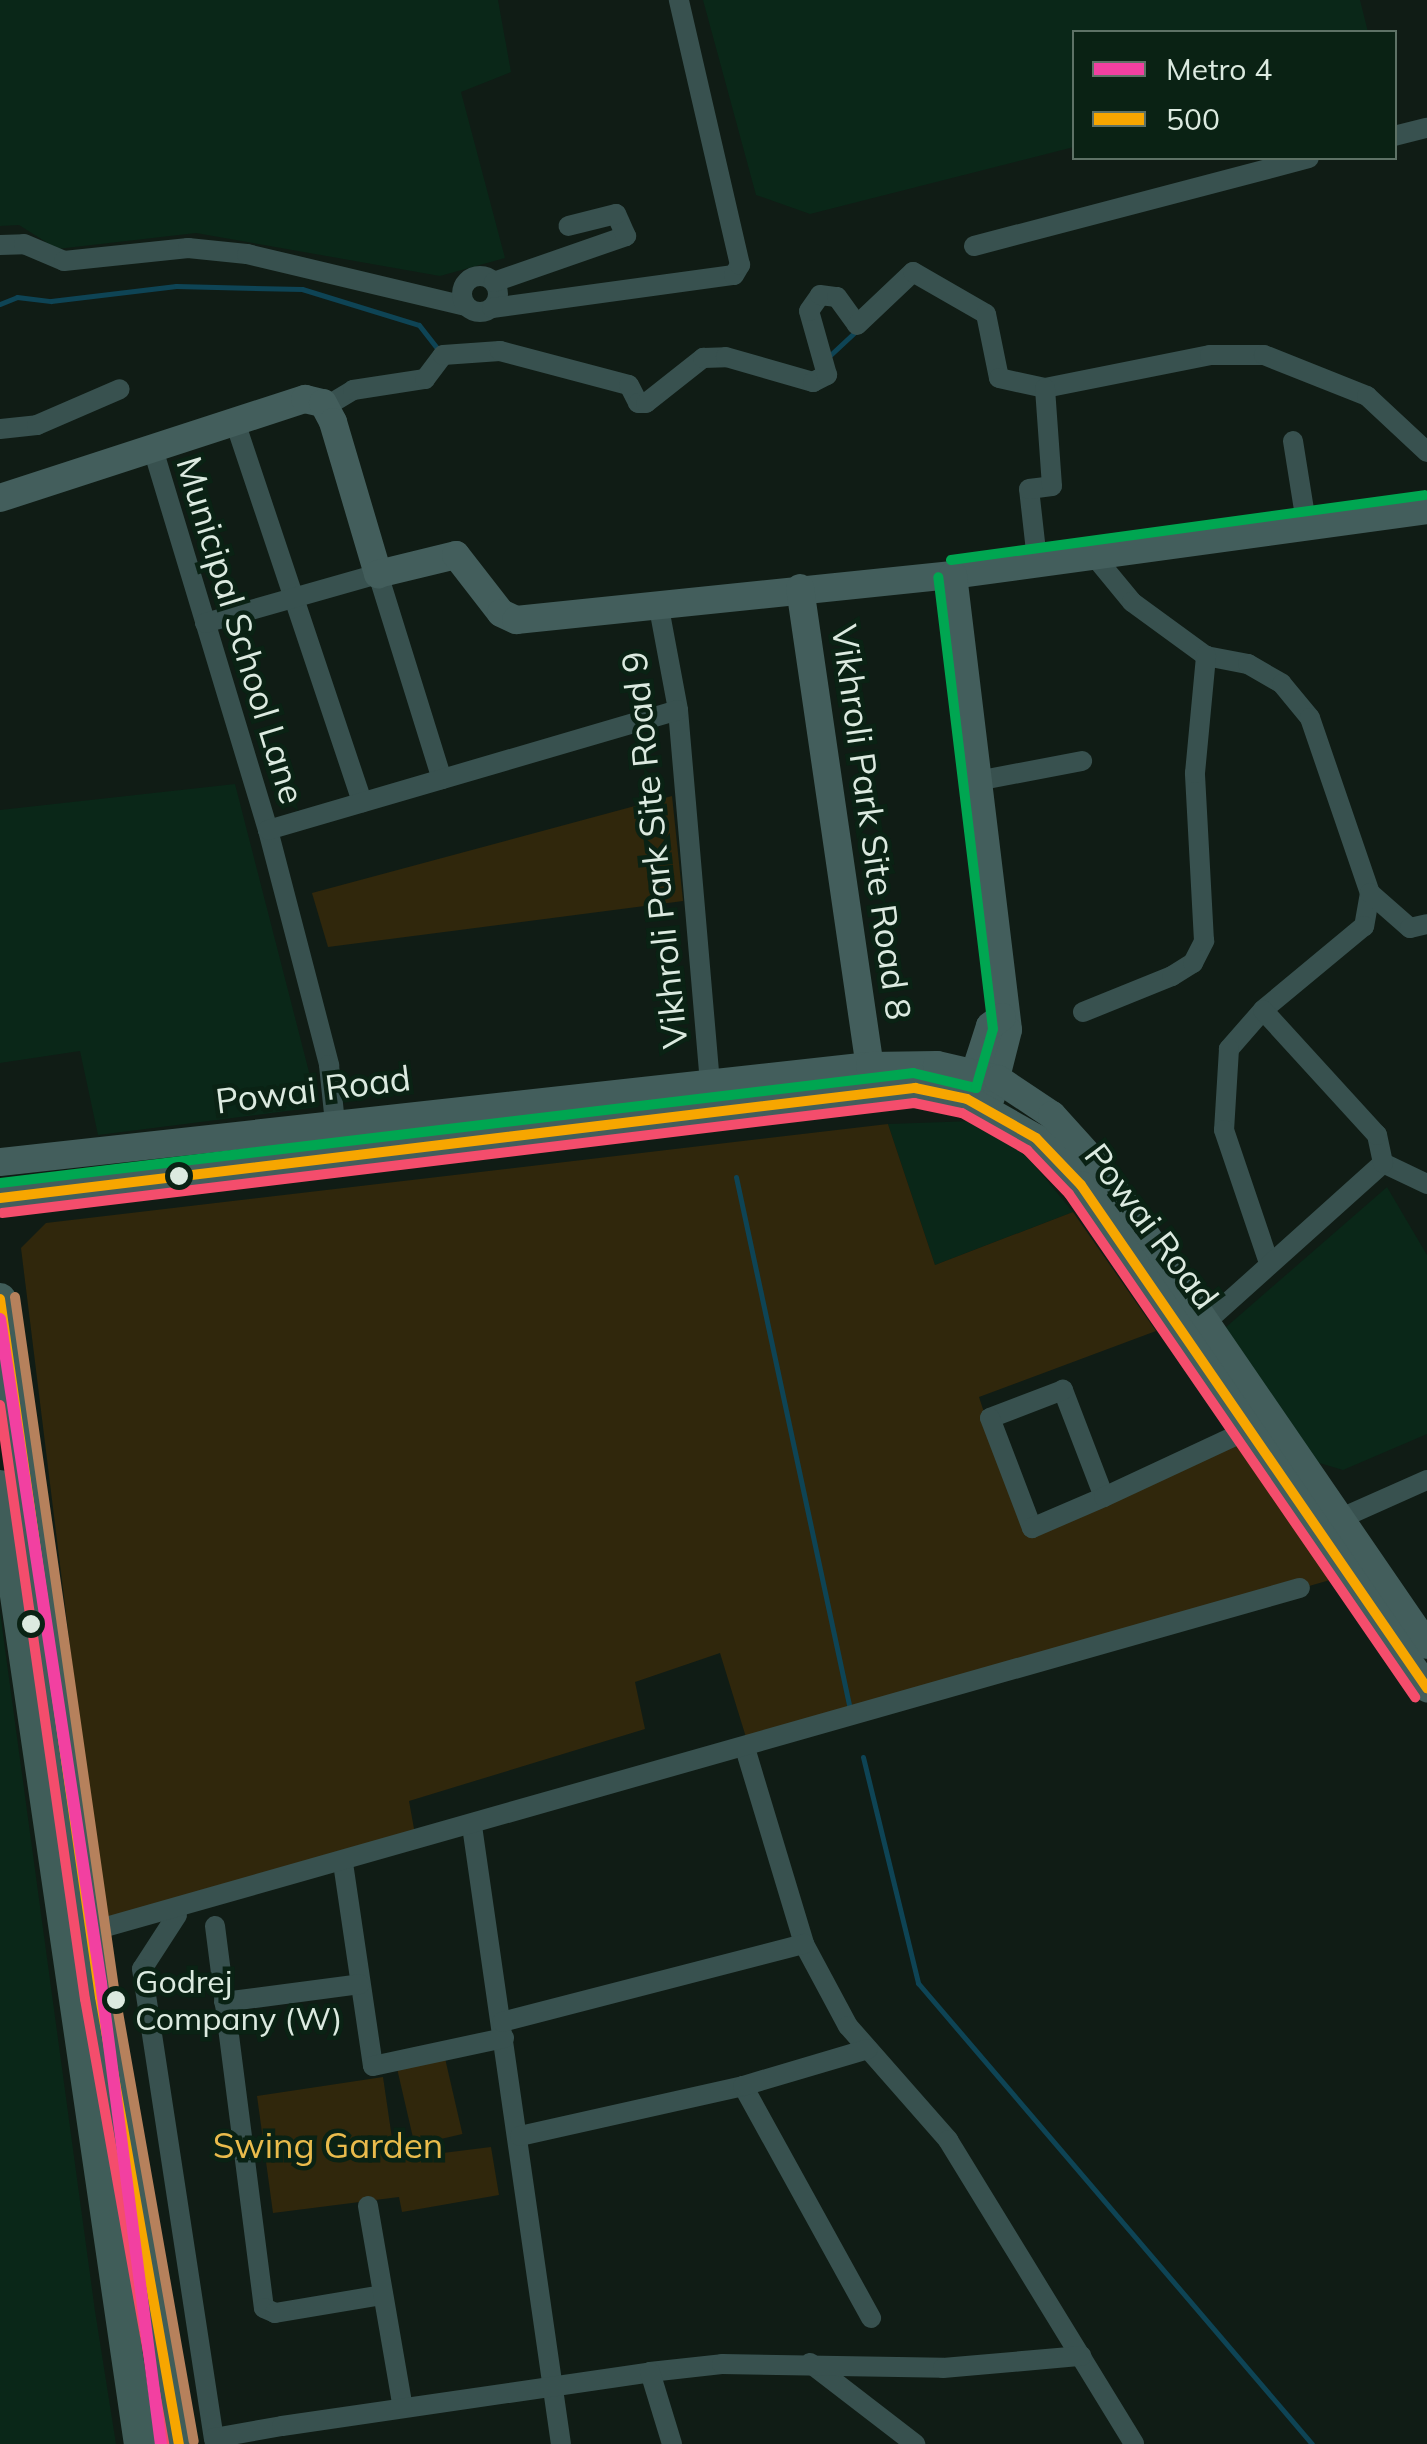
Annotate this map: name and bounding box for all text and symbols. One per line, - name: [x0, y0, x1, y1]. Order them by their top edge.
- legend: [1072, 30, 1397, 160]
- text: Metro 4: [1166, 50, 1272, 88]
- text: 500: [1166, 100, 1220, 138]
- street label: Municipal School Lane: [168, 451, 314, 809]
- street label: Vikhroli Park Site Road 8: [823, 622, 921, 1022]
- street label: Vikhroli Park Site Road 9: [612, 650, 696, 1050]
- street label: Powai Road: [213, 1056, 413, 1122]
- street label: Powai Road: [1076, 1135, 1228, 1317]
- unlabelled marker: [169, 1166, 189, 1186]
- unlabelled marker: [21, 1614, 41, 1634]
- place label: Godrej Company (W): [135, 1963, 342, 2038]
- marker: Godrej Company (W): [106, 1990, 126, 2010]
- park label: Swing Garden: [213, 2124, 443, 2166]

